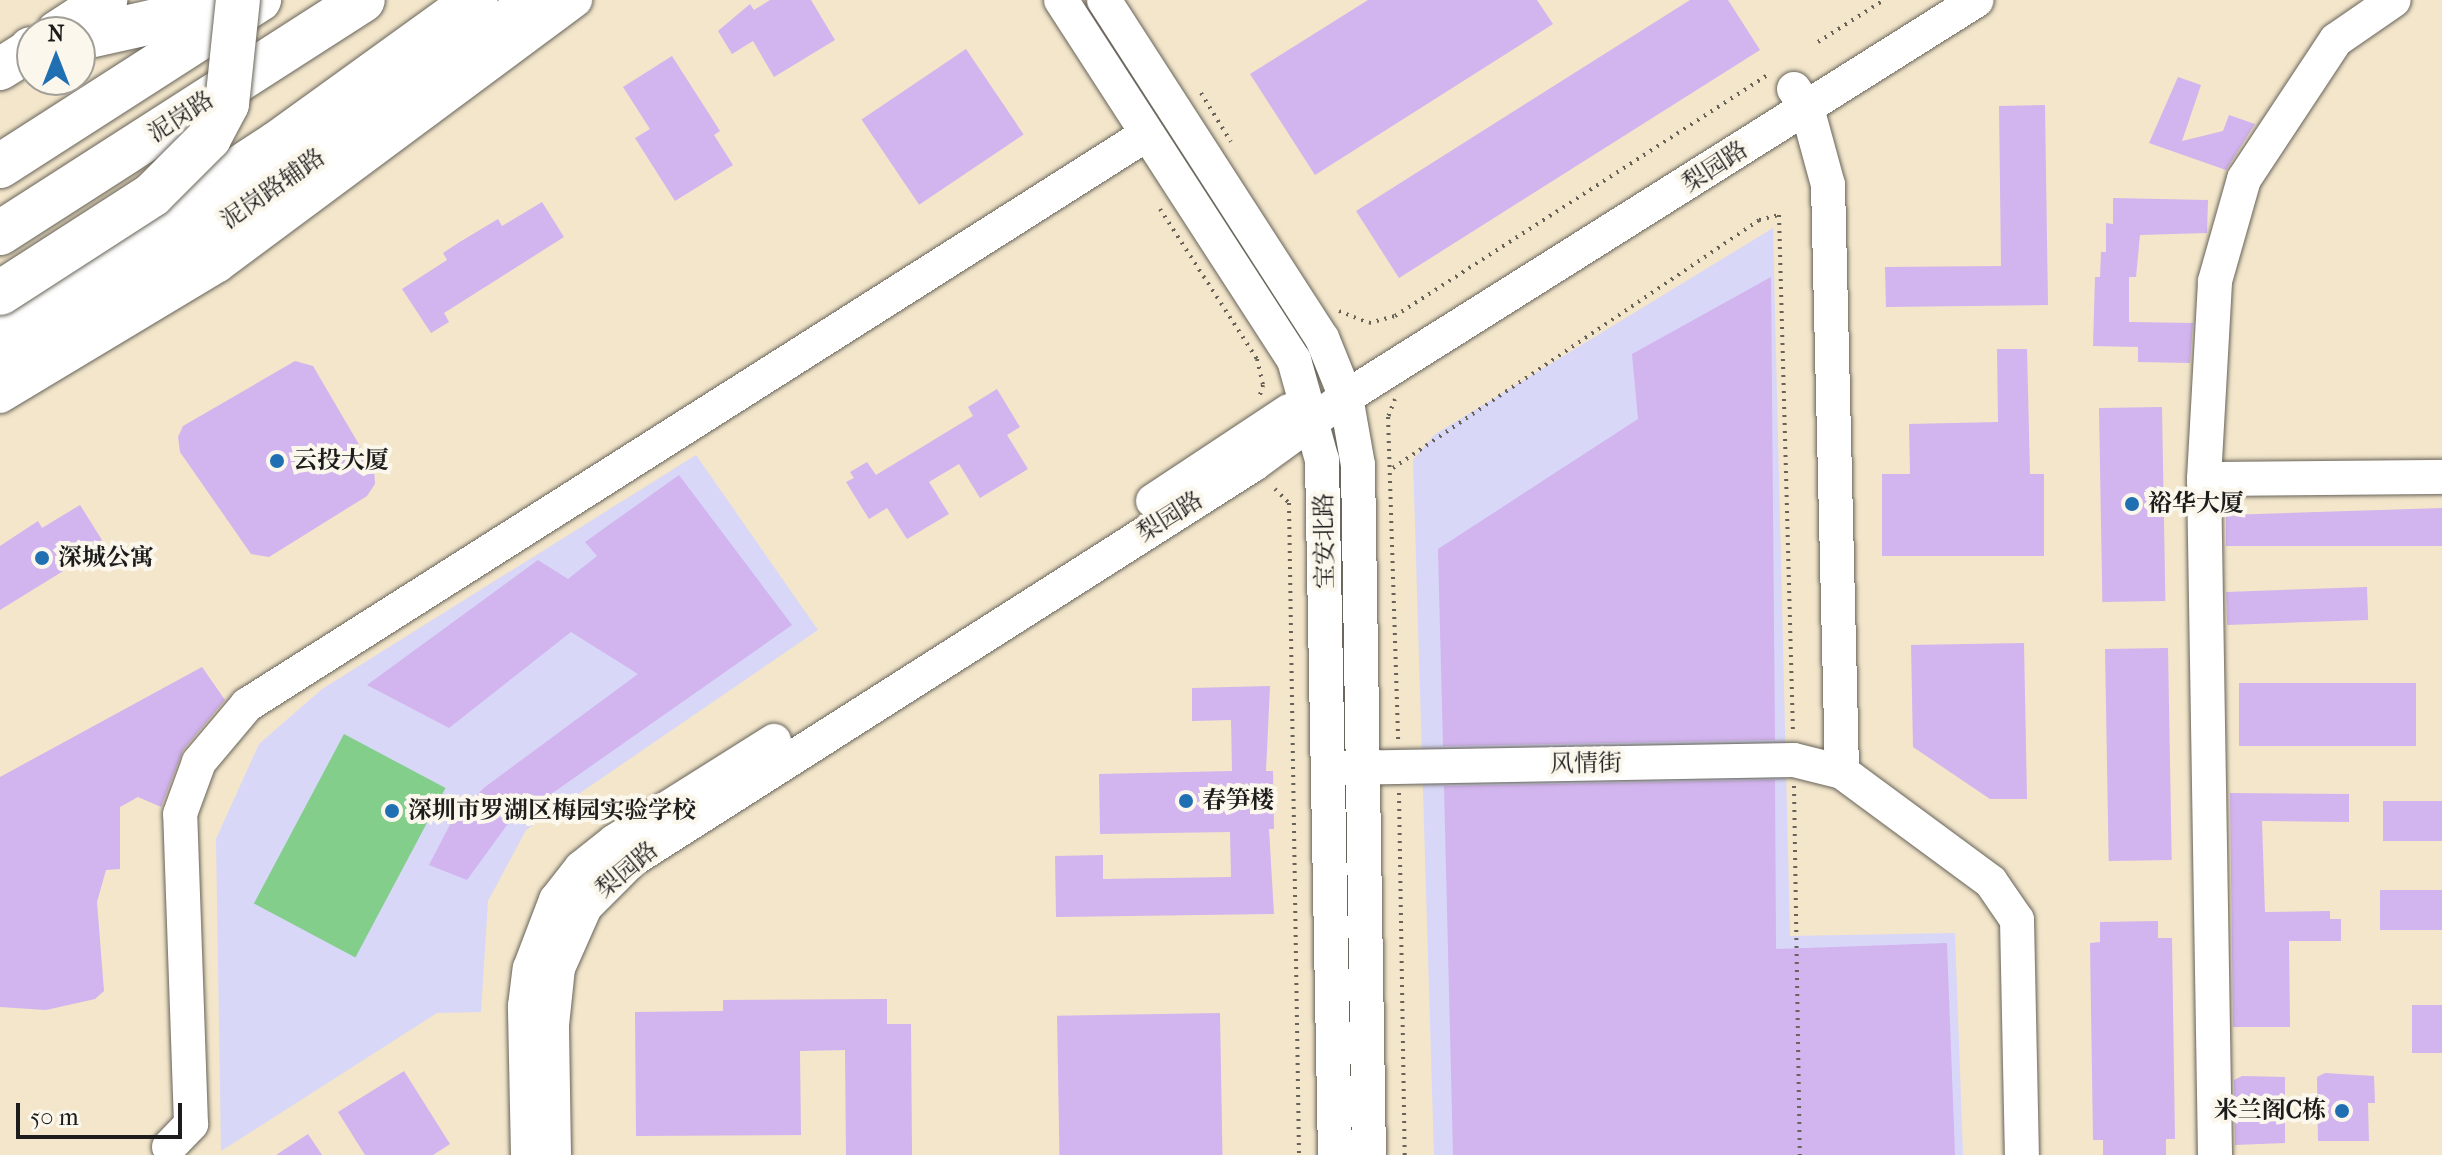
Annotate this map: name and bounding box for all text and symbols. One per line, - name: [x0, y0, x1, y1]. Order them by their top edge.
- north arrow: [16, 16, 96, 96]
- text: N: [48, 21, 64, 47]
- street label: 泥岗路: [143, 85, 219, 149]
- street label: 梨园路: [1677, 135, 1753, 199]
- street label: 泥岗路辅路: [216, 143, 330, 235]
- place label: 云投大厦: [293, 447, 389, 475]
- marker: 云投大厦: [268, 452, 286, 470]
- street label: 梨园路: [1132, 486, 1208, 548]
- place label: 裕华大厦: [2148, 490, 2244, 518]
- street label: 宝安北路: [1310, 493, 1340, 589]
- marker: 裕华大厦: [2123, 495, 2141, 513]
- place label: 深城公寓: [58, 544, 154, 572]
- marker: 深城公寓: [33, 549, 51, 567]
- street label: 风情街: [1550, 749, 1622, 779]
- place label: 春笋楼: [1202, 787, 1274, 815]
- marker: 春笋楼: [1177, 792, 1195, 810]
- place label: 深圳市罗湖区梅园实验学校: [408, 797, 696, 825]
- marker: 深圳市罗湖区梅园实验学校: [383, 802, 401, 820]
- street label: 梨园路: [590, 836, 664, 904]
- scale bar: [20, 1087, 186, 1137]
- place label: 米兰阁C栋: [2214, 1097, 2326, 1125]
- marker: 米兰阁C栋: [2333, 1102, 2351, 1120]
- text: 50 m: [30, 1103, 79, 1131]

